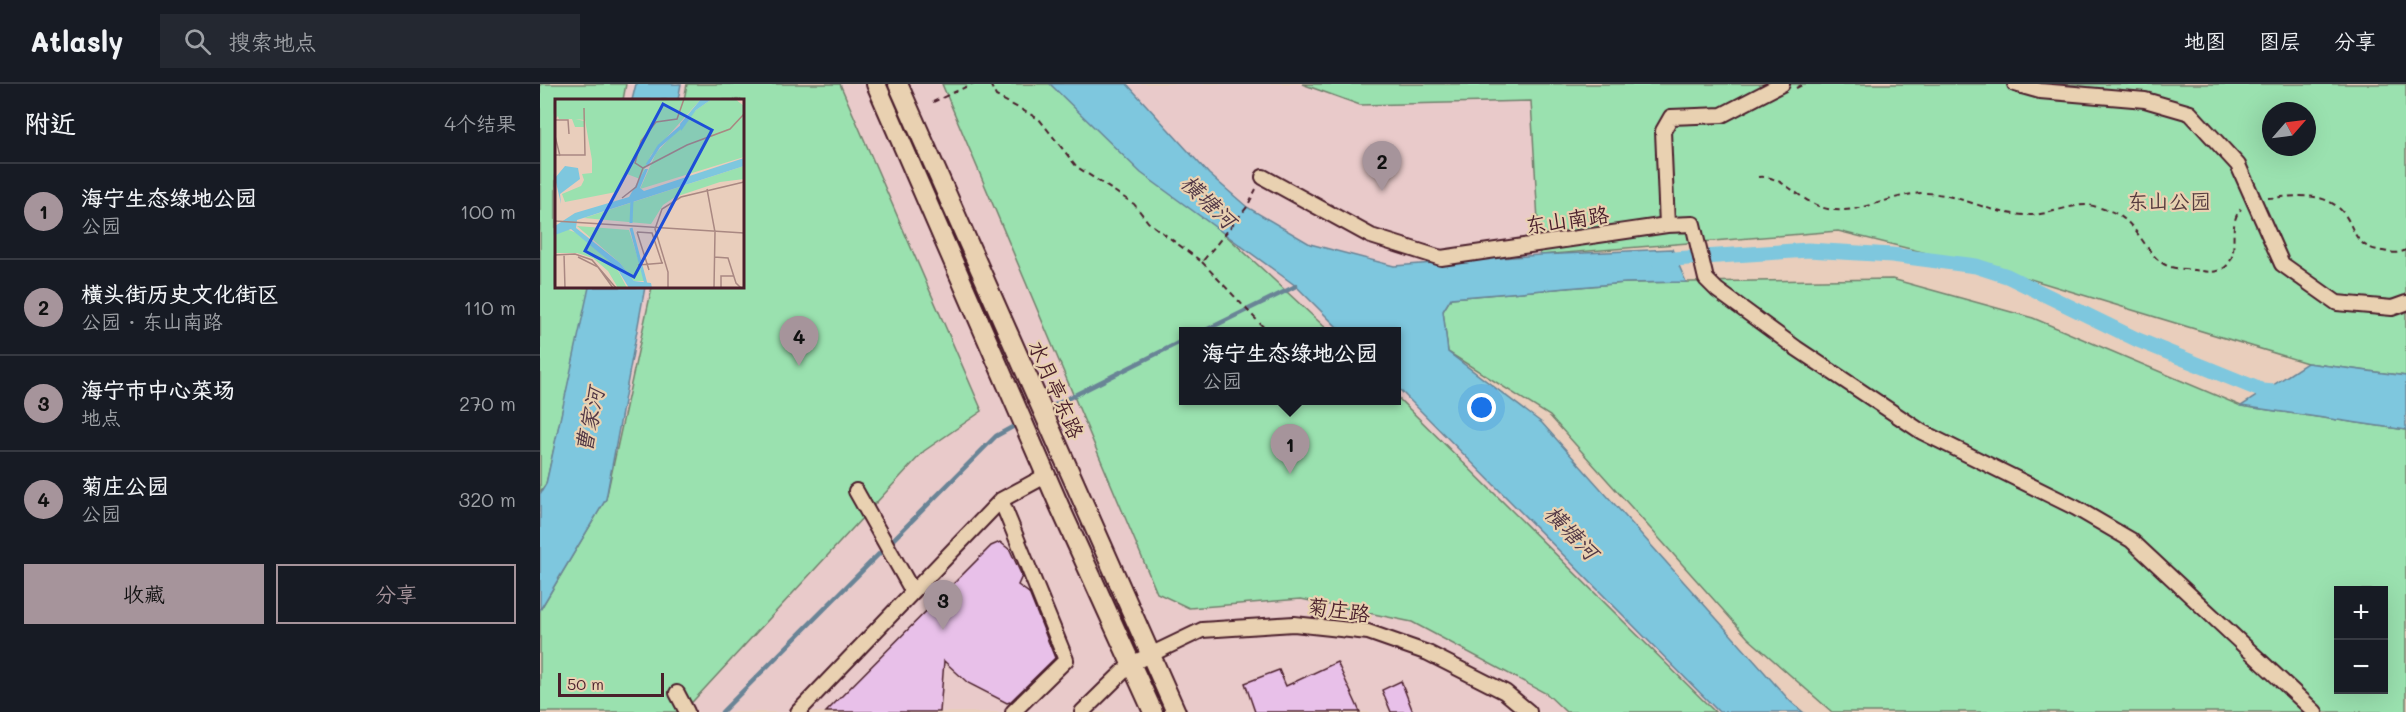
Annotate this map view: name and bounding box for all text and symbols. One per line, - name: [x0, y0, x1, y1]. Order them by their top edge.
- search box: [160, 14, 580, 68]
- text: Atlasly: [30, 23, 124, 59]
- icon: search: [181, 25, 214, 58]
- text: 搜索地点: [229, 27, 317, 56]
- text: 地图: [2184, 27, 2226, 54]
- text: 图层: [2259, 27, 2301, 54]
- text: 分享: [2334, 27, 2376, 54]
- inset map: [555, 99, 744, 288]
- north arrow: [2262, 102, 2316, 156]
- text: 附近: [24, 106, 76, 140]
- text: 4个结果: [444, 110, 516, 136]
- pin: 2: [1362, 141, 1402, 191]
- water label: 横塘河: [1175, 168, 1245, 236]
- text: 海宁生态绿地公园: [81, 183, 257, 212]
- park label: 东山公园: [2127, 187, 2211, 214]
- text: 1: [39, 198, 48, 224]
- text: 100 m: [460, 198, 516, 224]
- street label: 东山南路: [1524, 200, 1610, 238]
- text: 公园: [81, 212, 121, 238]
- text: 横头街历史文化街区: [81, 279, 279, 308]
- text: 2: [38, 294, 49, 320]
- text: 110 m: [463, 294, 516, 320]
- text: 公园 · 东山南路: [81, 308, 223, 334]
- pin: 4: [780, 316, 818, 366]
- popup: [1179, 327, 1401, 405]
- street label: 水月亭东路: [1023, 336, 1091, 442]
- text: 海宁生态绿地公园: [1202, 338, 1378, 367]
- text: 公园: [1202, 367, 1242, 393]
- text: 海宁市中心菜场: [81, 375, 235, 404]
- water label: 曹家河: [568, 382, 611, 455]
- text: 3: [38, 390, 50, 416]
- text: 270 m: [459, 390, 516, 416]
- your location: [1467, 393, 1496, 422]
- text: 地点: [81, 404, 121, 430]
- pin: 1: [1270, 424, 1310, 474]
- text: 菊庄公园: [81, 471, 169, 500]
- text: 4: [37, 486, 50, 512]
- text: 320 m: [458, 486, 516, 512]
- water label: 横塘河: [1539, 498, 1607, 568]
- text: 公园: [81, 500, 121, 526]
- button: 收藏: [24, 564, 264, 624]
- button: 分享: [276, 564, 516, 624]
- pin: 3: [924, 580, 962, 630]
- map controls: [2334, 586, 2388, 694]
- button: +: [2334, 586, 2388, 640]
- street label: 菊庄路: [1306, 591, 1372, 627]
- button: −: [2334, 640, 2388, 694]
- scale bar: [558, 670, 664, 698]
- text: 50 m: [567, 673, 604, 694]

